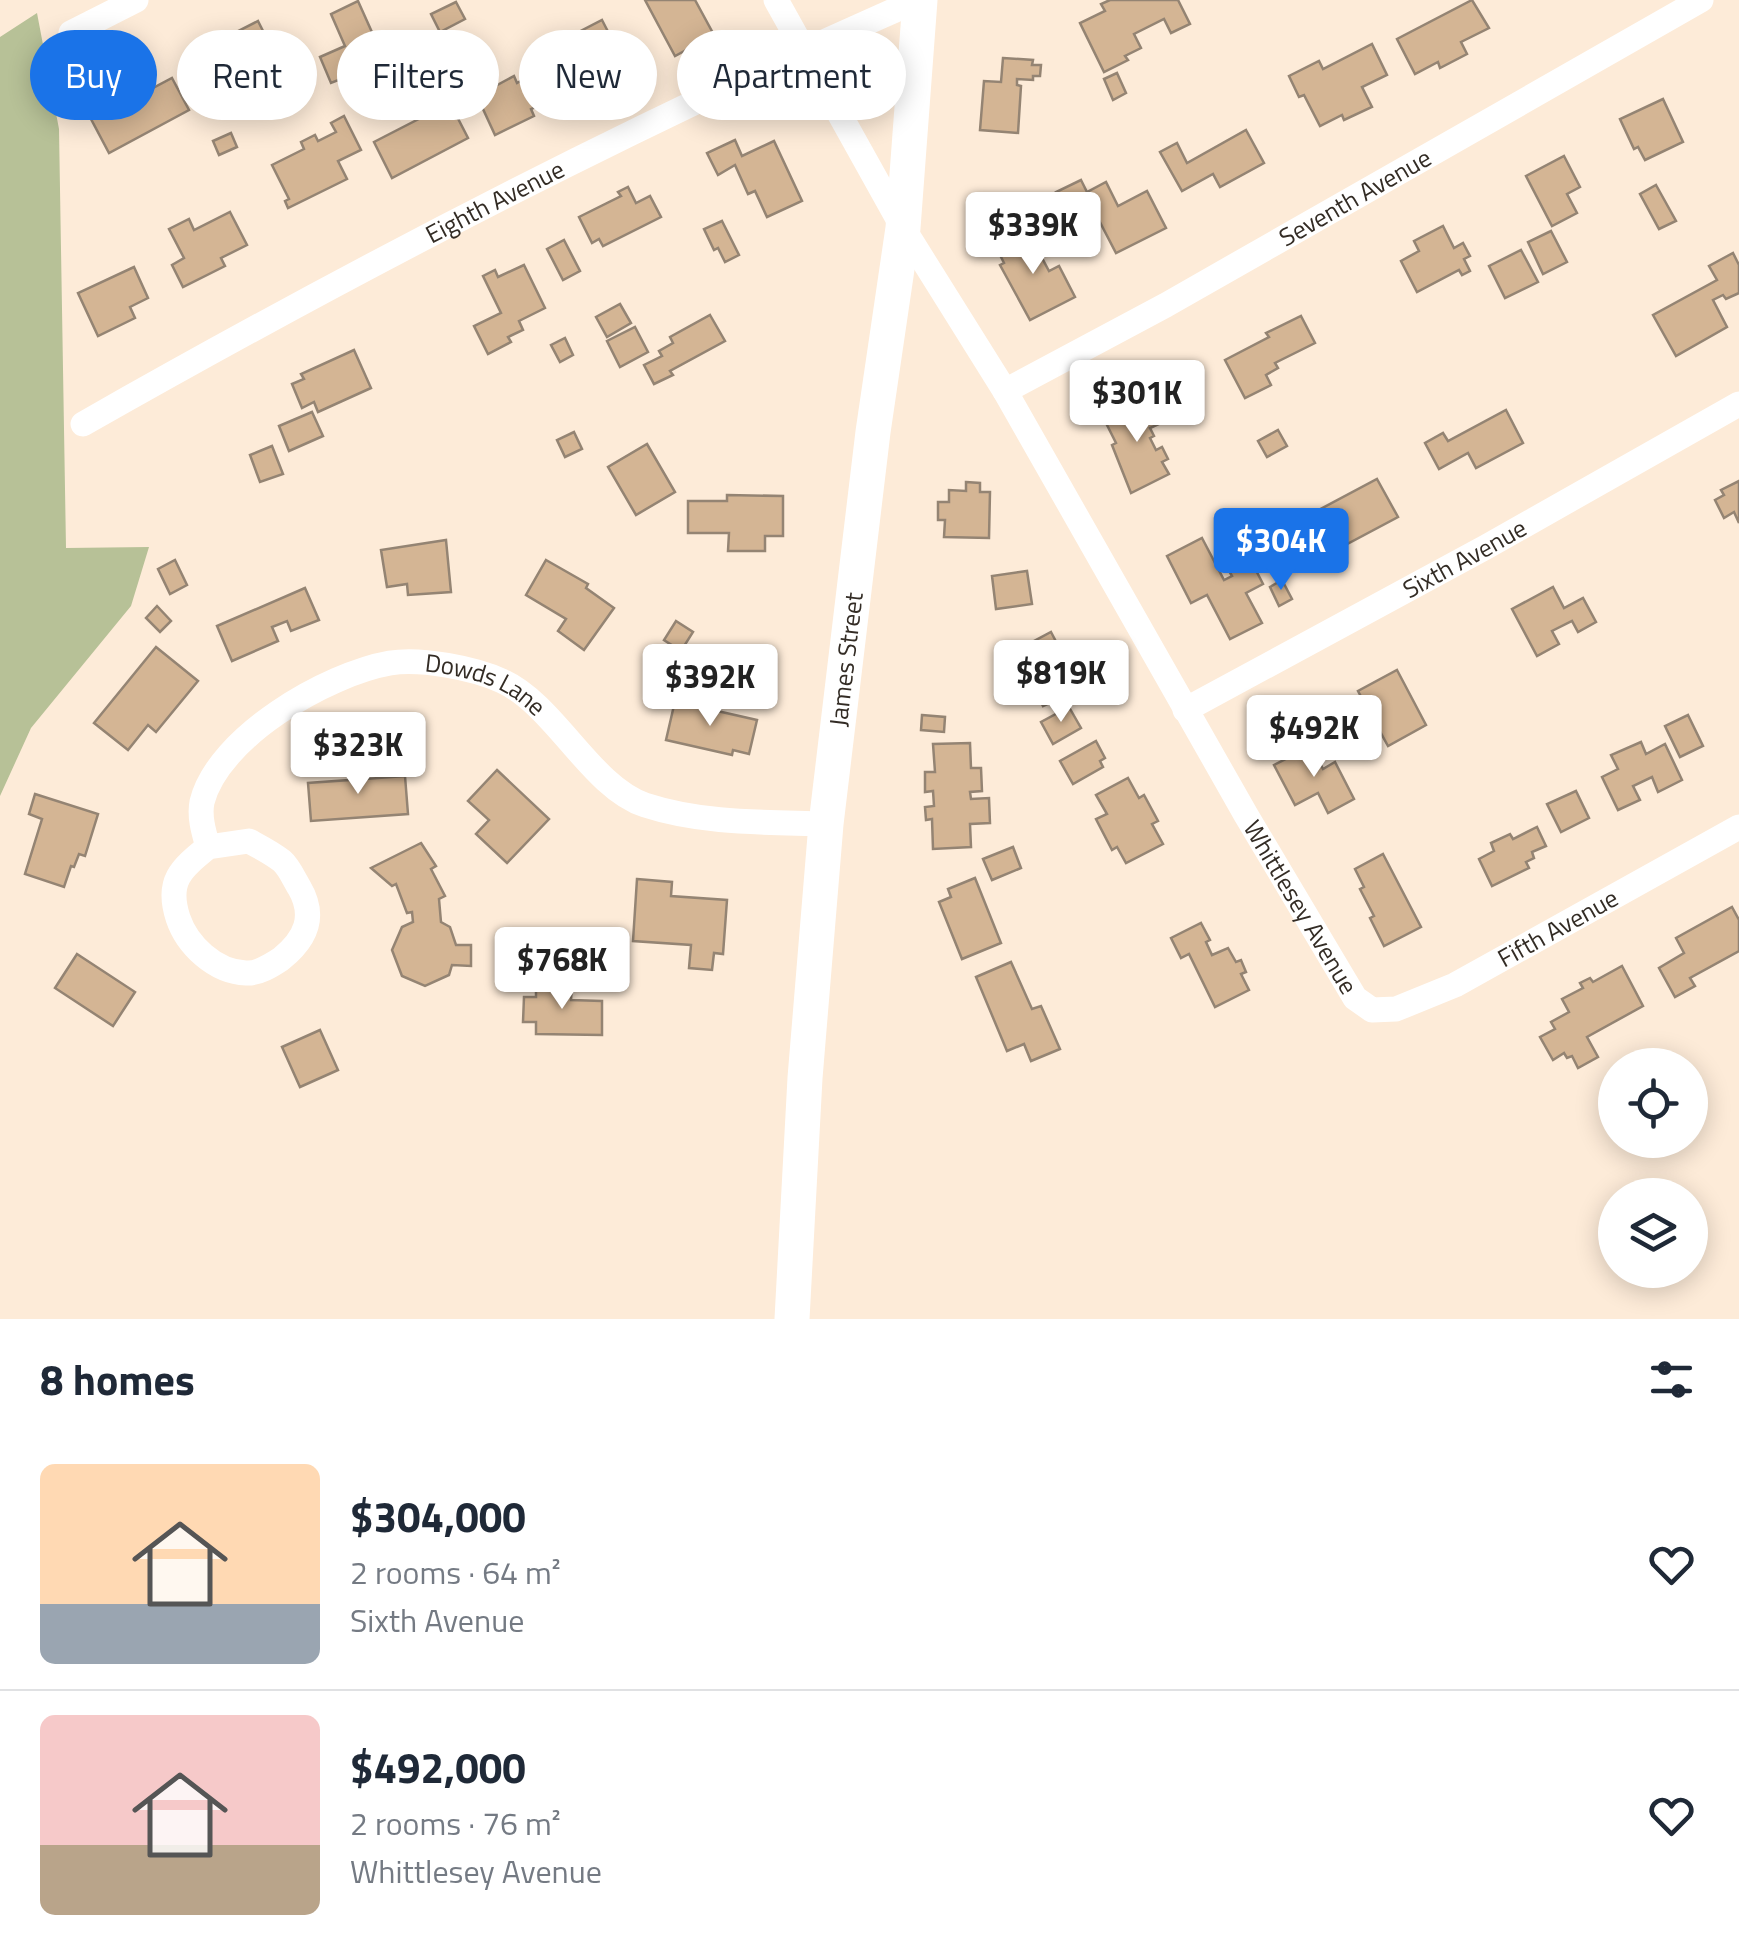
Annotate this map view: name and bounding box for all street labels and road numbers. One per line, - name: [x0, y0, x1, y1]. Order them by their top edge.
- street label: Seventh Avenue: [1272, 139, 1438, 256]
- street label: Eighth Avenue: [418, 150, 571, 253]
- street label: Sixth Avenue: [1396, 509, 1534, 608]
- street label: James Street: [819, 590, 873, 729]
- street label: Dowds Lane: [423, 643, 555, 724]
- street label: Whittlesey Avenue: [1234, 813, 1367, 1001]
- street label: Fifth Avenue: [1490, 879, 1625, 977]

